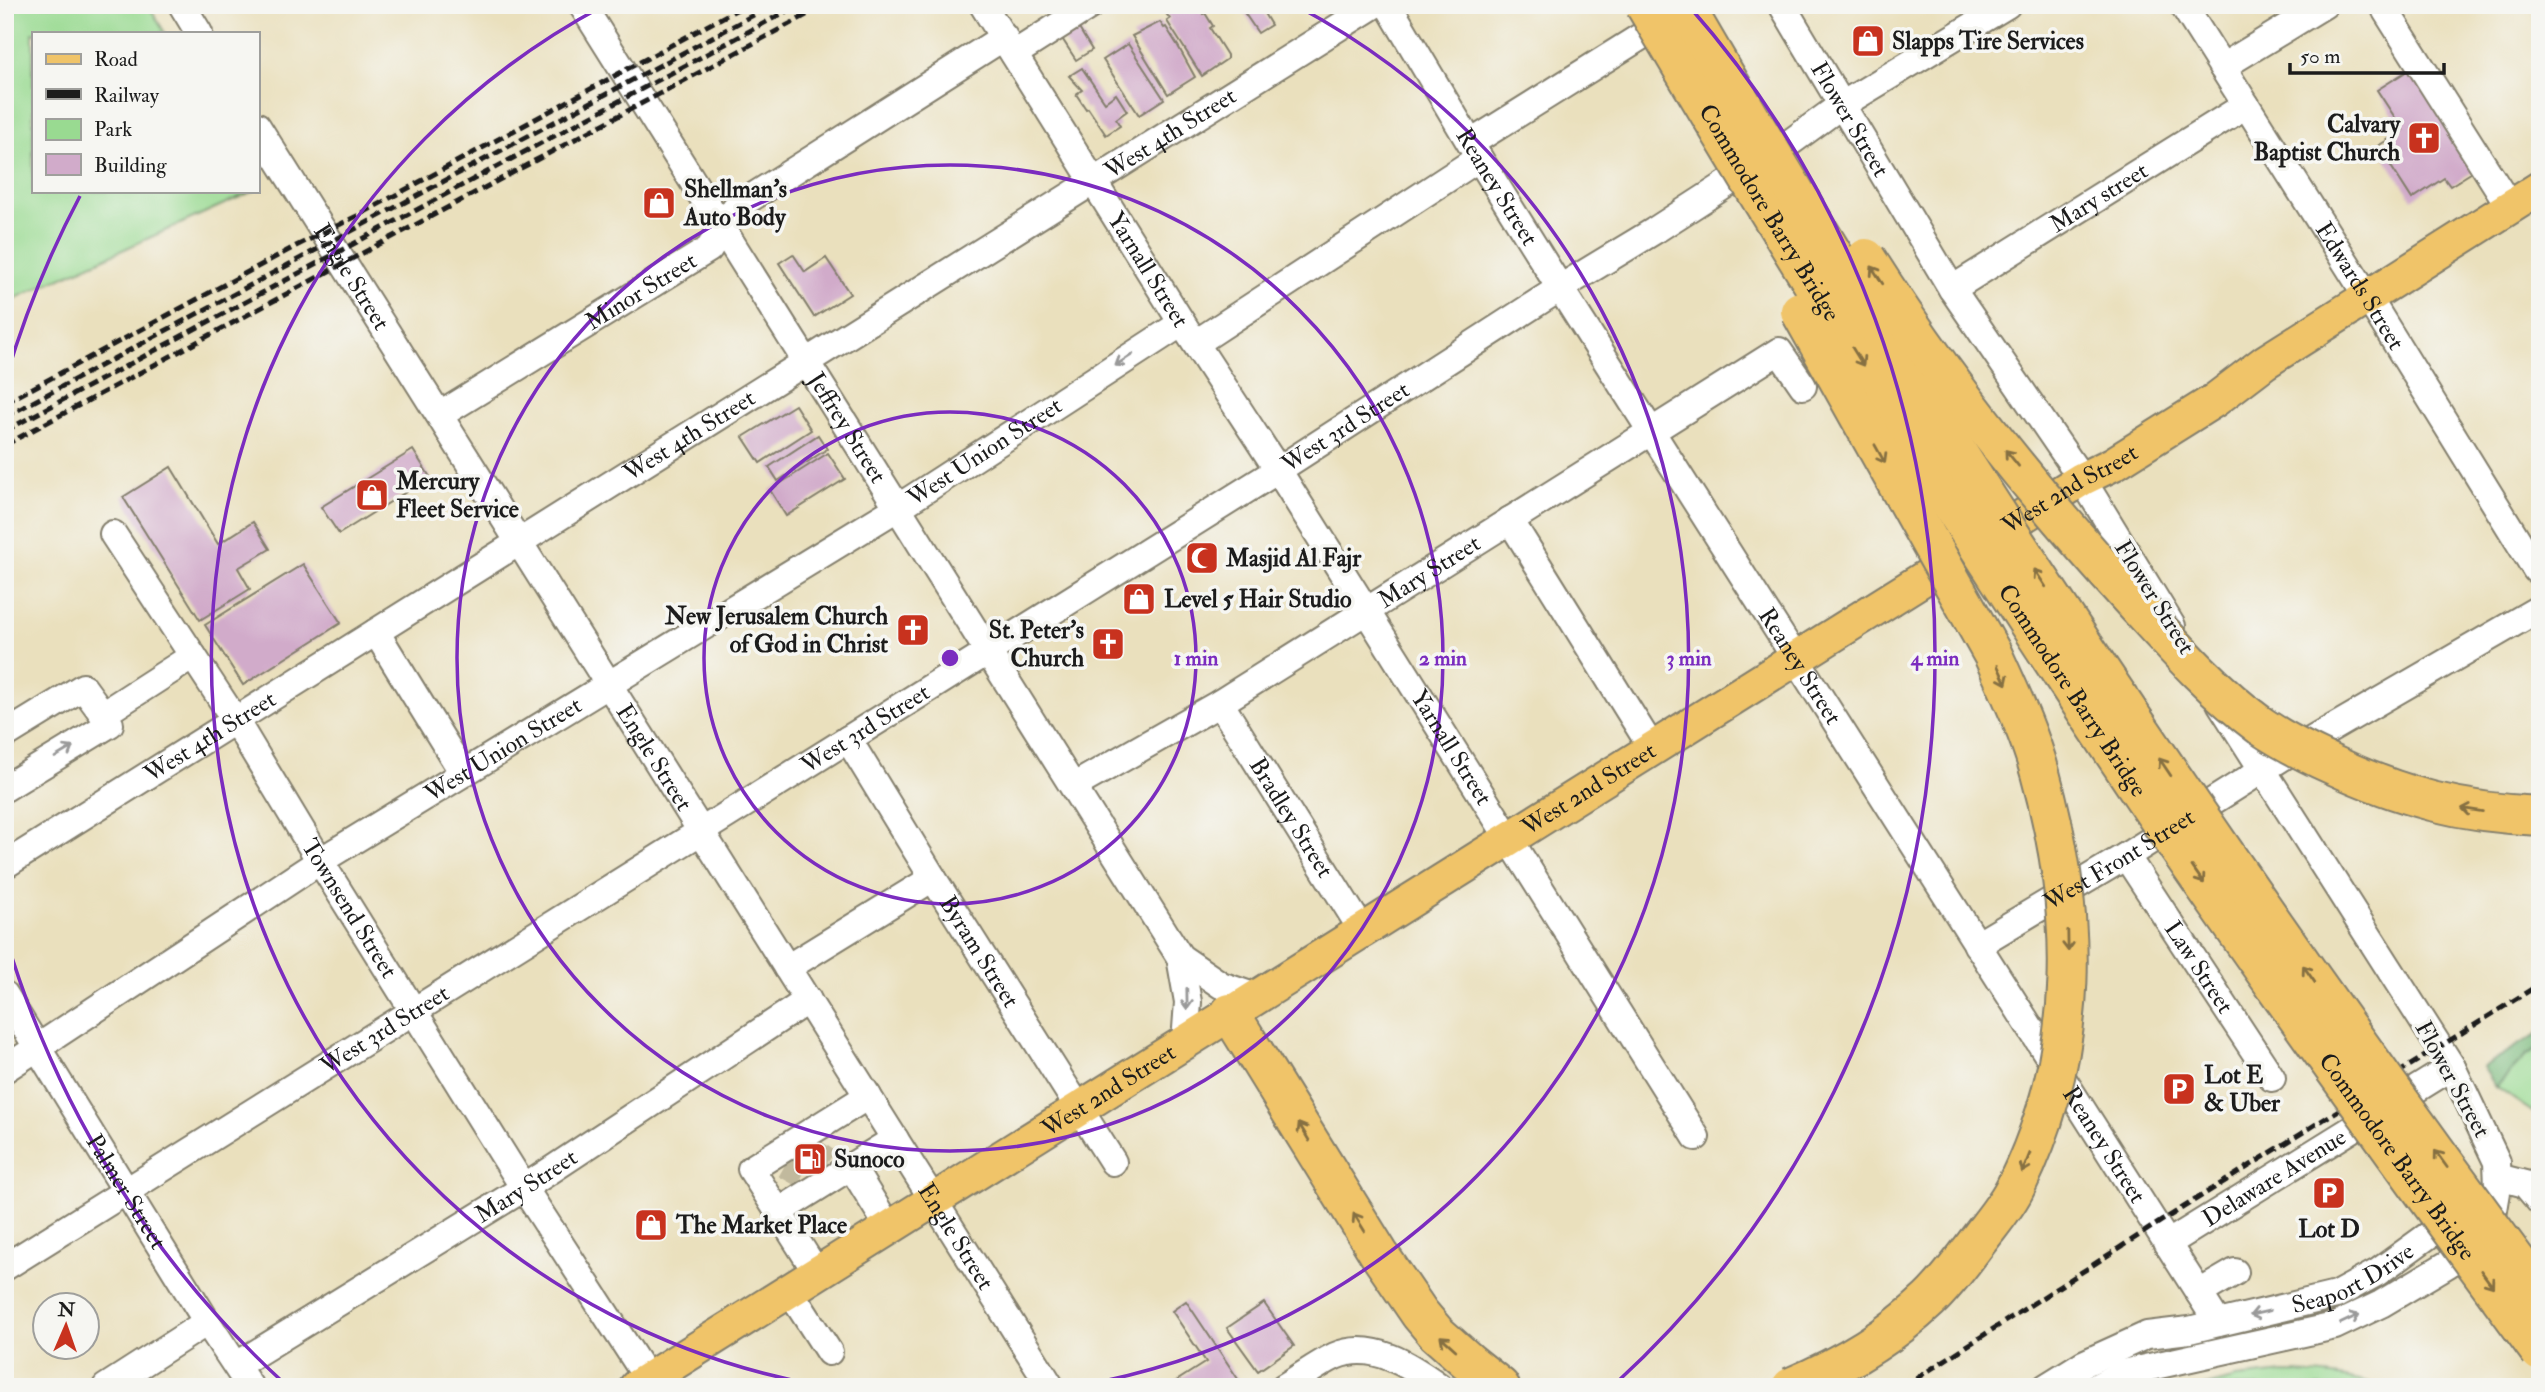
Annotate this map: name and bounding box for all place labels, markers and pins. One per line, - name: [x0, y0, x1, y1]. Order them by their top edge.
- shop icon: Slapps Tire Services: [1849, 22, 1887, 60]
- place label: Slapps Tire Services: [1892, 26, 2084, 57]
- place label: Calvary Baptist Church: [2254, 109, 2401, 168]
- church icon: Calvary Baptist Church: [2405, 119, 2443, 157]
- place label: Shellman's Auto Body: [683, 174, 787, 233]
- shop icon: Shellman's Auto Body: [640, 184, 678, 222]
- place label: Mercury Fleet Service: [395, 466, 519, 525]
- shop icon: Mercury Fleet Service: [353, 476, 391, 514]
- mosque icon: Masjid Al Fajr: [1183, 539, 1221, 577]
- place label: Masjid Al Fajr: [1225, 543, 1362, 574]
- shop icon: Level 5 Hair Studio: [1120, 580, 1158, 618]
- place label: Level 5 Hair Studio: [1164, 584, 1352, 615]
- place label: New Jerusalem Church of God in Christ: [664, 601, 888, 660]
- church icon: New Jerusalem Church of God in Christ: [894, 611, 932, 649]
- place label: St. Peter's Church: [989, 615, 1084, 674]
- church icon: St. Peter's Church: [1089, 625, 1127, 663]
- centre of rings: [938, 646, 962, 670]
- place label: Lot E & Uber: [2204, 1060, 2281, 1119]
- parking icon: Lot E & Uber: [2160, 1070, 2198, 1108]
- fuel station icon: Sunoco: [791, 1140, 829, 1178]
- place label: Sunoco: [834, 1144, 905, 1175]
- parking icon: Lot D: [2310, 1174, 2348, 1212]
- shop icon: The Market Place: [632, 1206, 670, 1244]
- place label: The Market Place: [675, 1210, 847, 1241]
- place label: Lot D: [2298, 1214, 2360, 1245]

